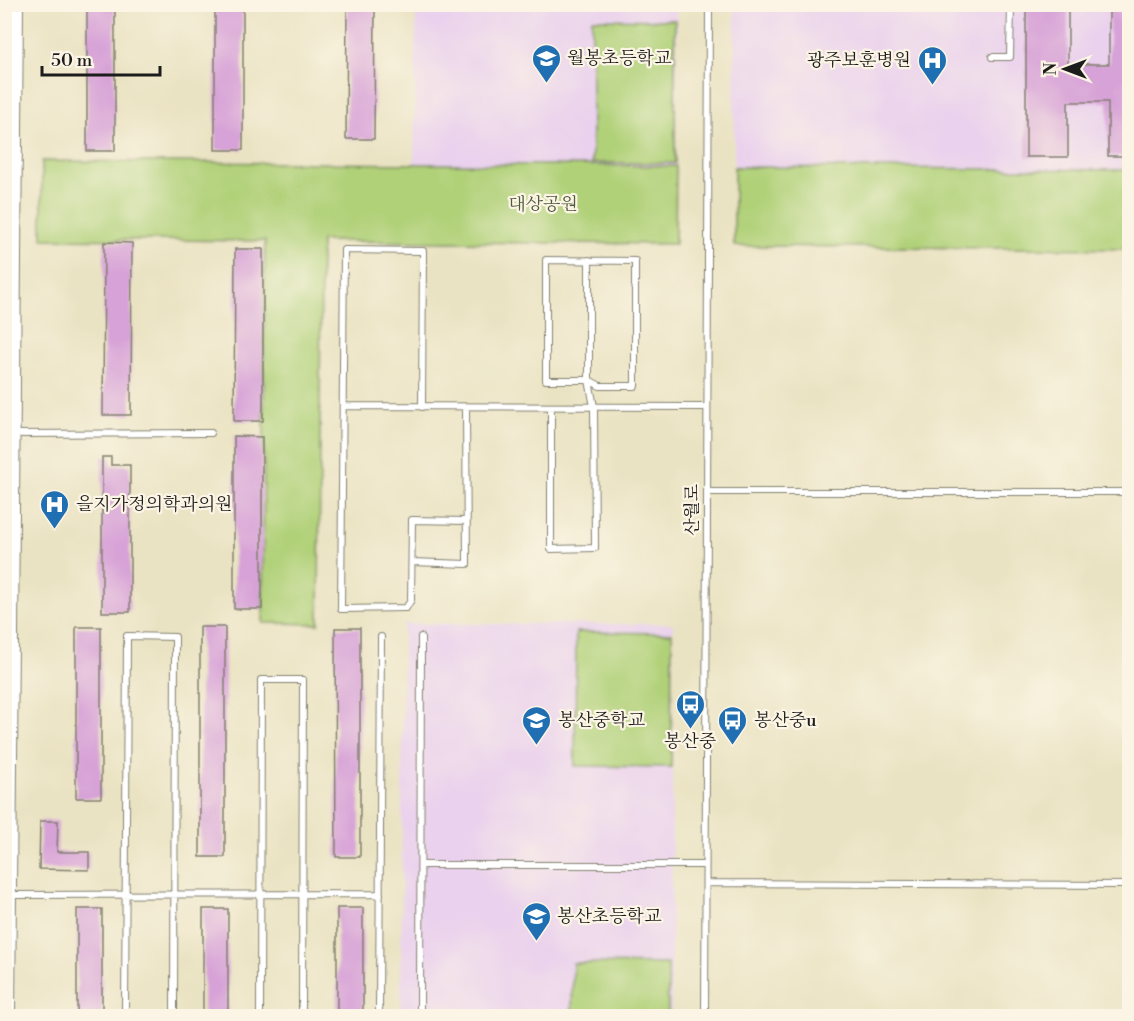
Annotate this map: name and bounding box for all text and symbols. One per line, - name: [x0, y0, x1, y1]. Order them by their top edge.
- scale bar: [42, 39, 160, 77]
- north arrow: [1035, 39, 1095, 99]
- school or university icon: 월봉초등학교: [530, 42, 562, 84]
- hospital icon: 광주보훈병원: [916, 44, 948, 86]
- place label: 월봉초등학교: [567, 47, 672, 70]
- text: 50 m: [51, 49, 93, 72]
- place label: 광주보훈병원: [807, 49, 911, 72]
- text: N: [1041, 62, 1061, 75]
- park label: 대상공원: [508, 193, 578, 216]
- street label: 산월로: [681, 484, 704, 536]
- hospital icon: 을지가정의학과의원: [39, 488, 71, 530]
- place label: 을지가정의학과의원: [76, 493, 233, 516]
- bus stop icon: 봉산중: [674, 688, 706, 730]
- school or university icon: 봉산중학교: [521, 704, 553, 746]
- bus stop icon: 봉산중u: [717, 704, 749, 746]
- place label: 봉산중학교: [558, 709, 646, 732]
- place label: 봉산중u: [754, 709, 817, 732]
- place label: 봉산중: [664, 730, 717, 753]
- school or university icon: 봉산초등학교: [520, 900, 552, 942]
- place label: 봉산초등학교: [557, 905, 662, 928]

